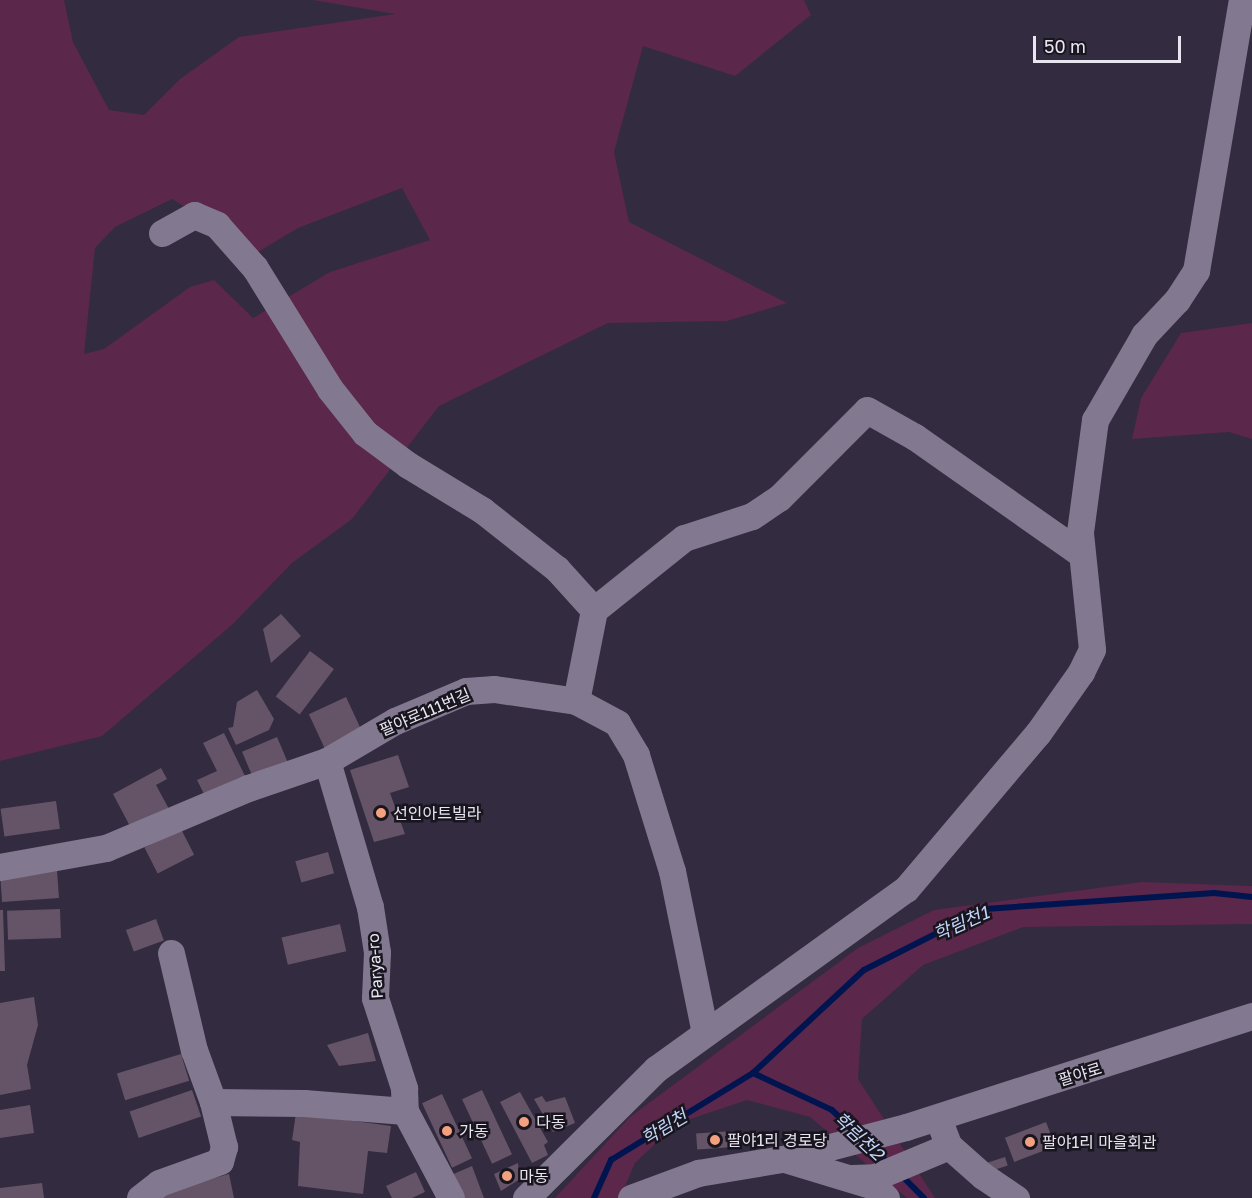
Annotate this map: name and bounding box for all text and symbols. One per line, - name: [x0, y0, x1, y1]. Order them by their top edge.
- scale bar: [1036, 24, 1184, 62]
- text: 50 m: [1044, 35, 1086, 57]
- street label: 팔야로111번길: [377, 684, 473, 740]
- place label: 선인아트빌라: [393, 803, 481, 823]
- marker: 선인아트빌라: [374, 806, 388, 820]
- water label: 학림천1: [930, 901, 992, 945]
- street label: Parya-ro: [363, 933, 387, 999]
- street label: 팔야로: [1056, 1058, 1104, 1090]
- water label: 학림천: [637, 1105, 691, 1149]
- water label: 학림천2: [830, 1108, 888, 1164]
- place label: 다동: [536, 1112, 565, 1132]
- marker: 다동: [517, 1115, 531, 1129]
- place label: 가동: [459, 1121, 488, 1141]
- marker: 가동: [440, 1124, 454, 1138]
- place label: 팔야1리 경로당: [727, 1130, 827, 1150]
- place label: 팔야1리 마을회관: [1042, 1132, 1157, 1152]
- marker: 팔야1리 경로당: [708, 1133, 722, 1147]
- marker: 팔야1리 마을회관: [1023, 1135, 1037, 1149]
- place label: 마동: [519, 1166, 548, 1186]
- marker: 마동: [500, 1169, 514, 1183]

